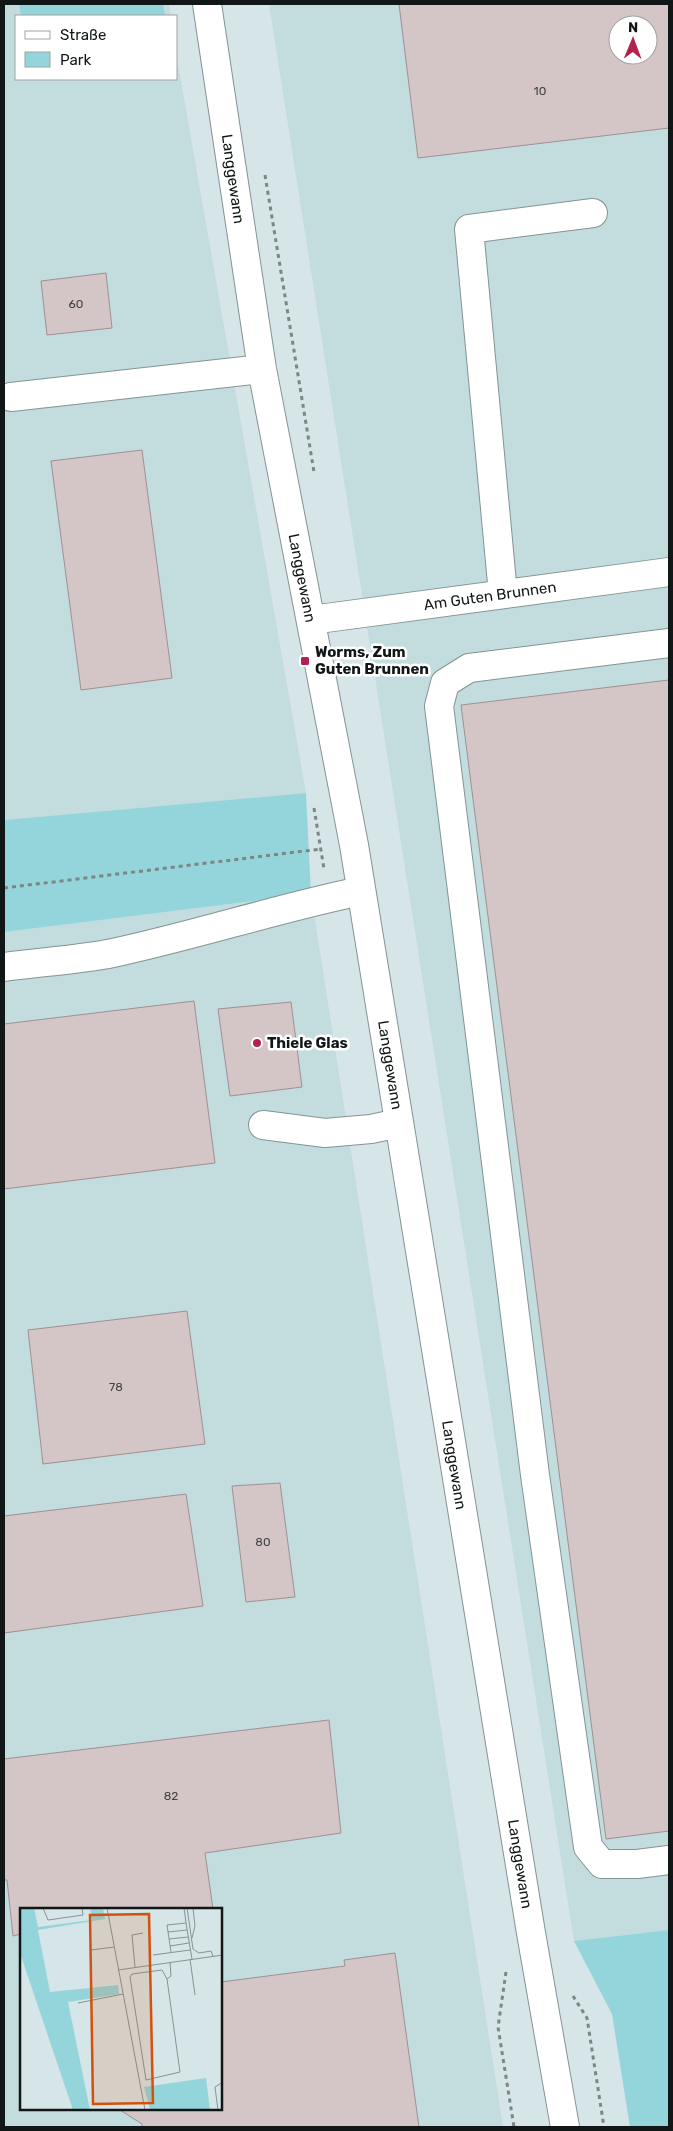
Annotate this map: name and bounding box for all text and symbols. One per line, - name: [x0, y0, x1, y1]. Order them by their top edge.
- legend: [15, 15, 178, 80]
- north arrow: [608, 15, 658, 65]
- text: N: [628, 19, 638, 36]
- text: Straße: [60, 26, 106, 44]
- text: Park: [60, 51, 91, 69]
- house number: 10: [534, 84, 546, 98]
- street label: Langgewann: [218, 133, 248, 225]
- house number: 60: [69, 297, 83, 311]
- street label: Langgewann: [285, 532, 319, 624]
- street label: Am Guten Brunnen: [423, 578, 557, 614]
- place label: Worms, Zum Guten Brunnen: [315, 643, 429, 678]
- marker: Worms, Zum Guten Brunnen: [299, 655, 311, 667]
- street label: Langgewann: [374, 1019, 406, 1111]
- place label: Thiele Glas: [267, 1034, 348, 1052]
- marker: Thiele Glas: [251, 1037, 263, 1049]
- house number: 78: [109, 1380, 123, 1394]
- street label: Langgewann: [438, 1419, 470, 1511]
- house number: 80: [255, 1535, 271, 1549]
- house number: 82: [164, 1789, 178, 1803]
- street label: Langgewann: [504, 1818, 536, 1910]
- inset map: [20, 1908, 222, 2111]

